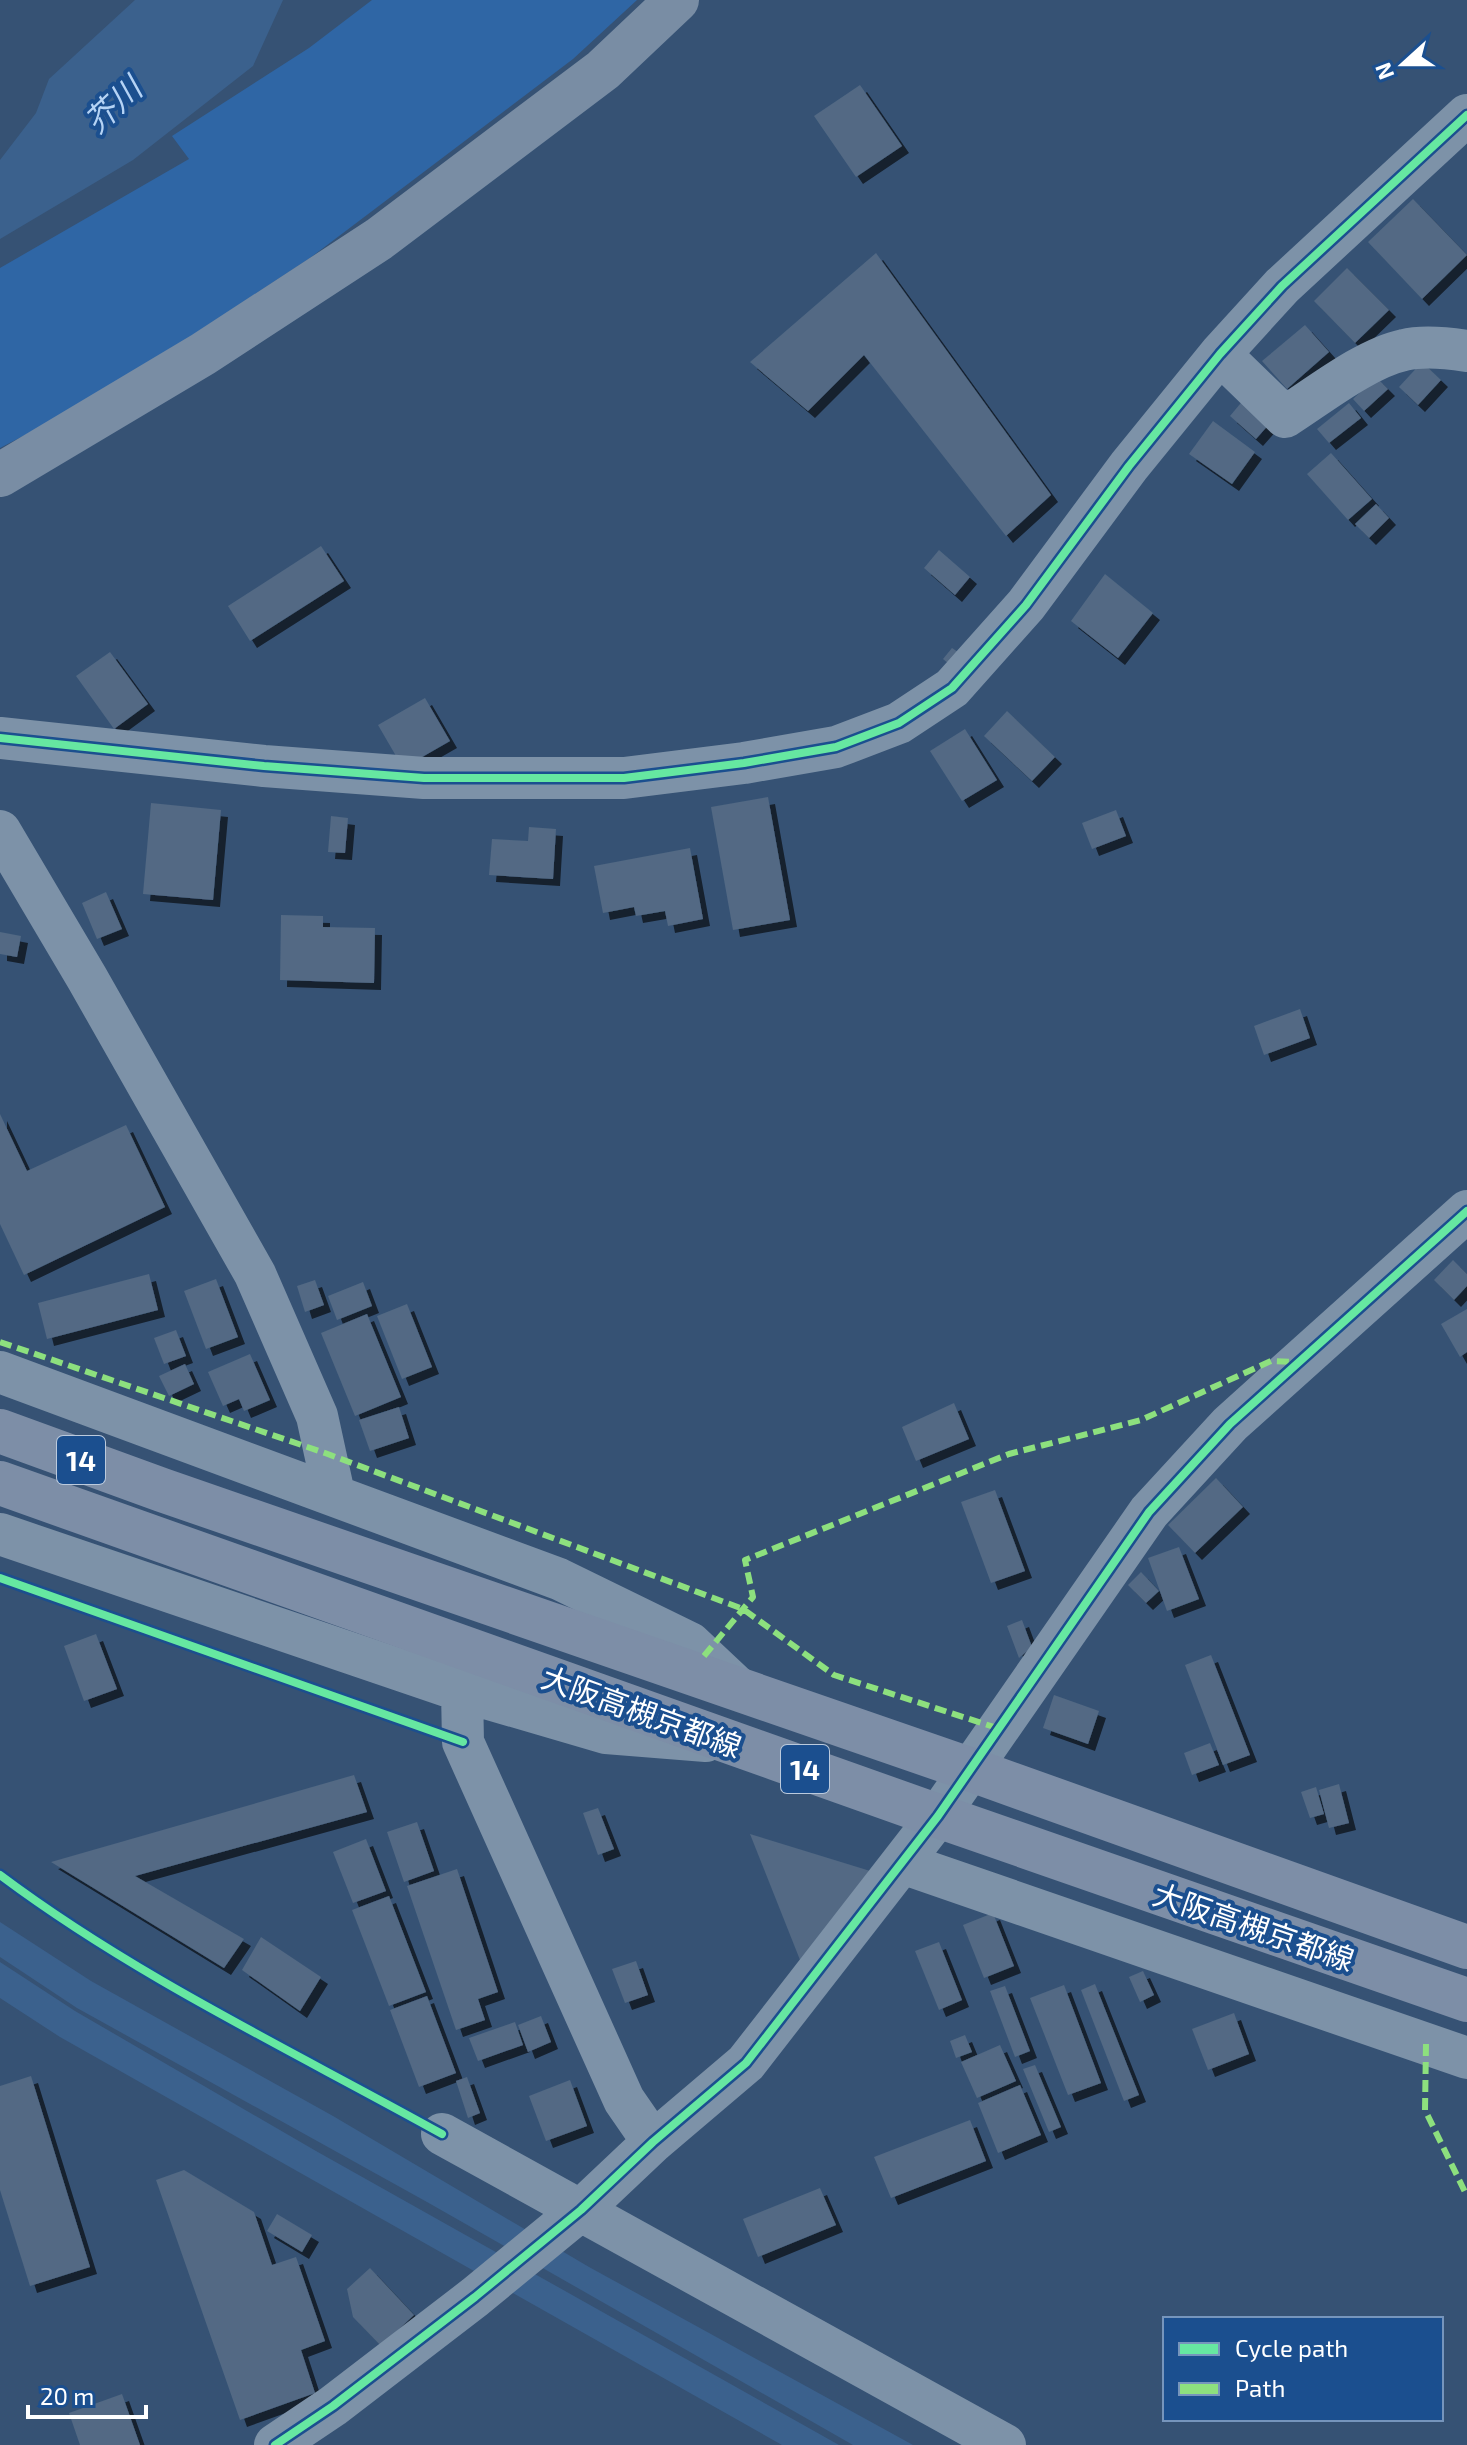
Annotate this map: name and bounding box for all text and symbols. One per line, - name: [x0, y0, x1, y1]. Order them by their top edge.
- north arrow: [1363, 24, 1443, 104]
- text: N: [1368, 59, 1398, 84]
- water label: 芥川: [76, 66, 151, 140]
- road number: 14: [57, 1436, 105, 1484]
- street label: 大阪高槻京都線: [537, 1658, 747, 1764]
- road number: 14: [781, 1745, 829, 1793]
- street label: 大阪高槻京都線: [1149, 1875, 1359, 1977]
- legend: [1163, 2317, 1443, 2421]
- text: Cycle path: [1235, 2333, 1348, 2362]
- scale bar: [28, 2369, 146, 2419]
- text: Path: [1235, 2373, 1285, 2402]
- text: 20 m: [40, 2381, 94, 2410]

